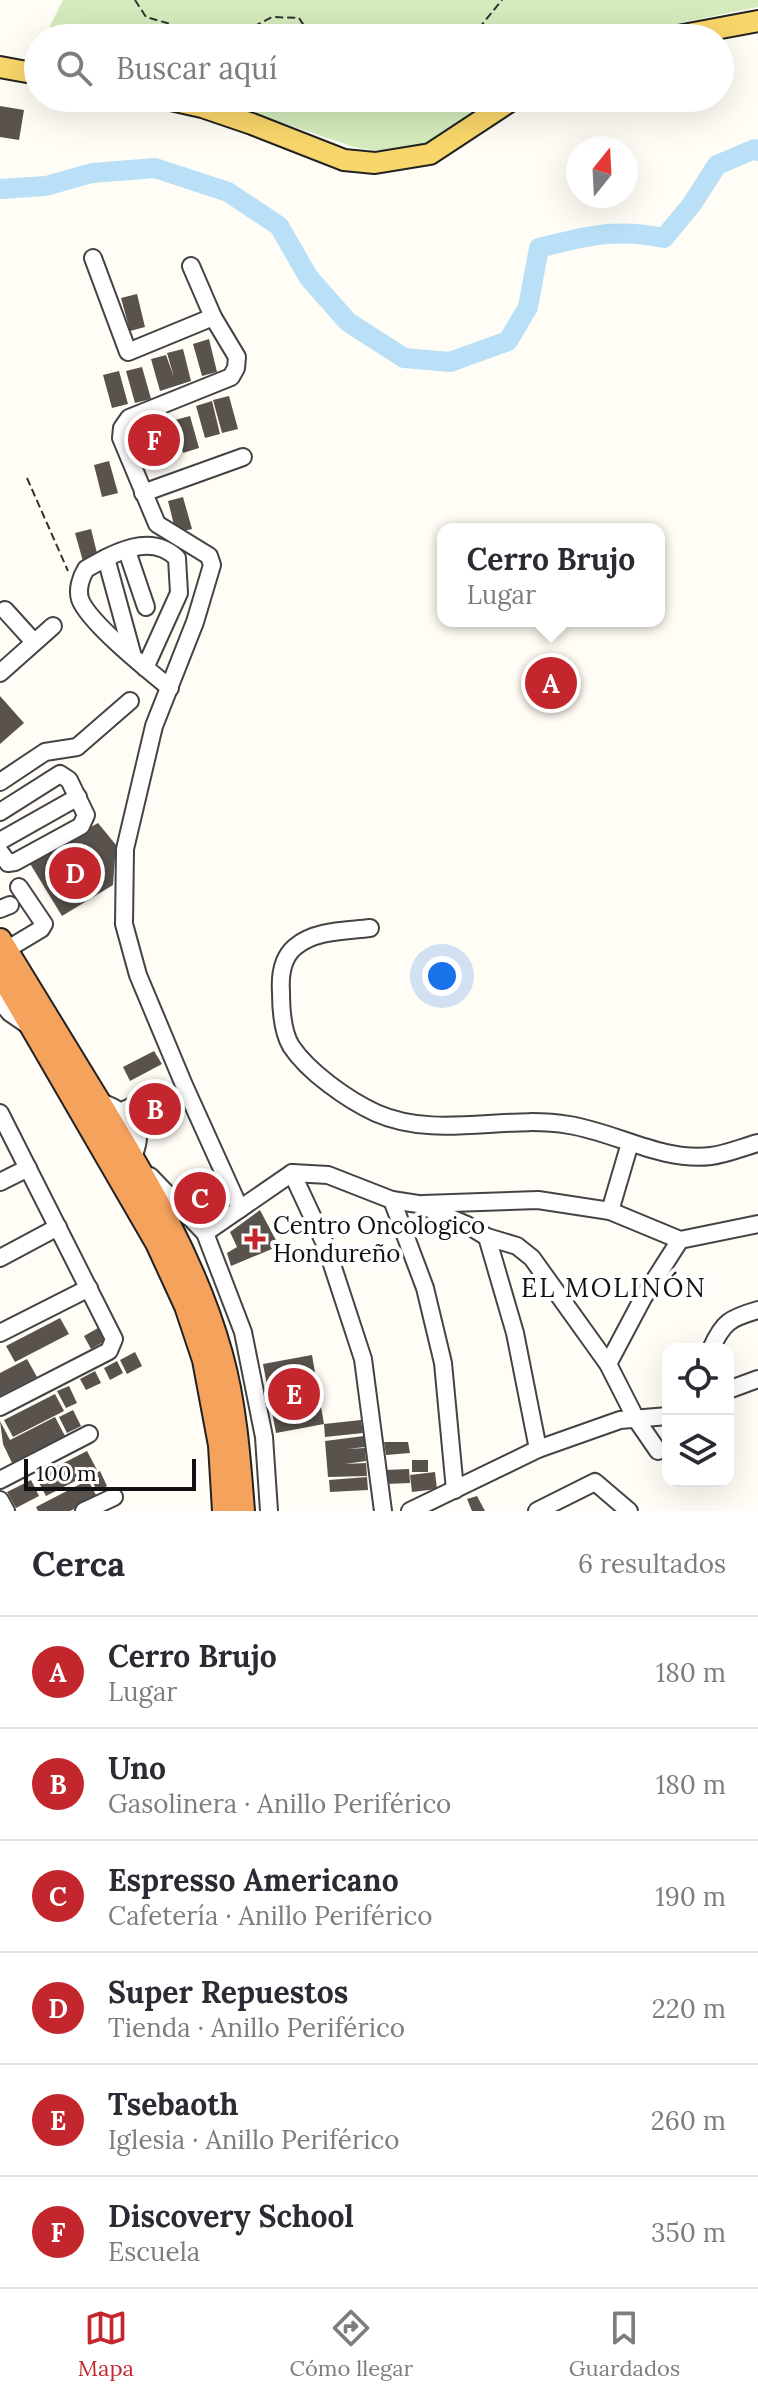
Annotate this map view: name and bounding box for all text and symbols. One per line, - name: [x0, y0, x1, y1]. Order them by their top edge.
- search box: [24, 24, 734, 112]
- icon: search: [52, 46, 96, 90]
- text: Buscar aquí: [116, 49, 277, 87]
- north arrow: [566, 136, 638, 208]
- pin: F: [128, 410, 180, 470]
- popup: [437, 523, 665, 627]
- text: Cerro Brujo: [467, 540, 635, 578]
- text: Lugar: [467, 578, 536, 611]
- pin: A: [525, 653, 577, 713]
- pin: D: [49, 843, 101, 903]
- your location: [422, 956, 462, 996]
- pin: B: [129, 1079, 181, 1139]
- pin: C: [174, 1168, 226, 1228]
- place label: Centro Oncologico Hondureño: [273, 1210, 485, 1269]
- marker: Centro Oncologico Hondureño: [244, 1228, 266, 1250]
- district label: EL MOLINÓN: [521, 1271, 707, 1304]
- map controls: [662, 1343, 734, 1487]
- button: locate: [662, 1343, 734, 1415]
- pin: E: [268, 1364, 320, 1424]
- button: layers: [662, 1415, 734, 1487]
- scale bar: [24, 1455, 196, 1491]
- text: 100 m: [36, 1459, 97, 1487]
- text: Cerca: [32, 1542, 125, 1585]
- text: 6 resultados: [578, 1547, 726, 1580]
- text: Cerro Brujo: [108, 1637, 277, 1675]
- text: A: [49, 1656, 67, 1689]
- text: 180 m: [656, 1656, 726, 1689]
- text: Lugar: [108, 1675, 178, 1708]
- text: Uno: [108, 1749, 166, 1787]
- text: B: [49, 1768, 67, 1801]
- text: 180 m: [656, 1768, 726, 1801]
- text: Gasolinera · Anillo Periférico: [108, 1787, 451, 1820]
- text: Espresso Americano: [108, 1861, 399, 1899]
- text: C: [49, 1880, 67, 1913]
- text: 190 m: [655, 1880, 726, 1913]
- text: Cafetería · Anillo Periférico: [108, 1899, 432, 1932]
- text: Super Repuestos: [108, 1973, 348, 2011]
- text: D: [48, 1992, 68, 2025]
- text: 220 m: [652, 1992, 726, 2025]
- text: Tienda · Anillo Periférico: [108, 2011, 405, 2044]
- text: Tsebaoth: [108, 2085, 238, 2123]
- text: E: [50, 2104, 66, 2137]
- text: 260 m: [651, 2104, 726, 2137]
- text: Iglesia · Anillo Periférico: [108, 2123, 399, 2156]
- text: Discovery School: [108, 2197, 354, 2235]
- text: F: [51, 2216, 65, 2249]
- text: 350 m: [651, 2216, 726, 2249]
- text: Escuela: [108, 2235, 200, 2268]
- tab: Mapa: [78, 2306, 134, 2382]
- tab: Cómo llegar: [290, 2306, 413, 2382]
- tab: Guardados: [569, 2306, 680, 2382]

